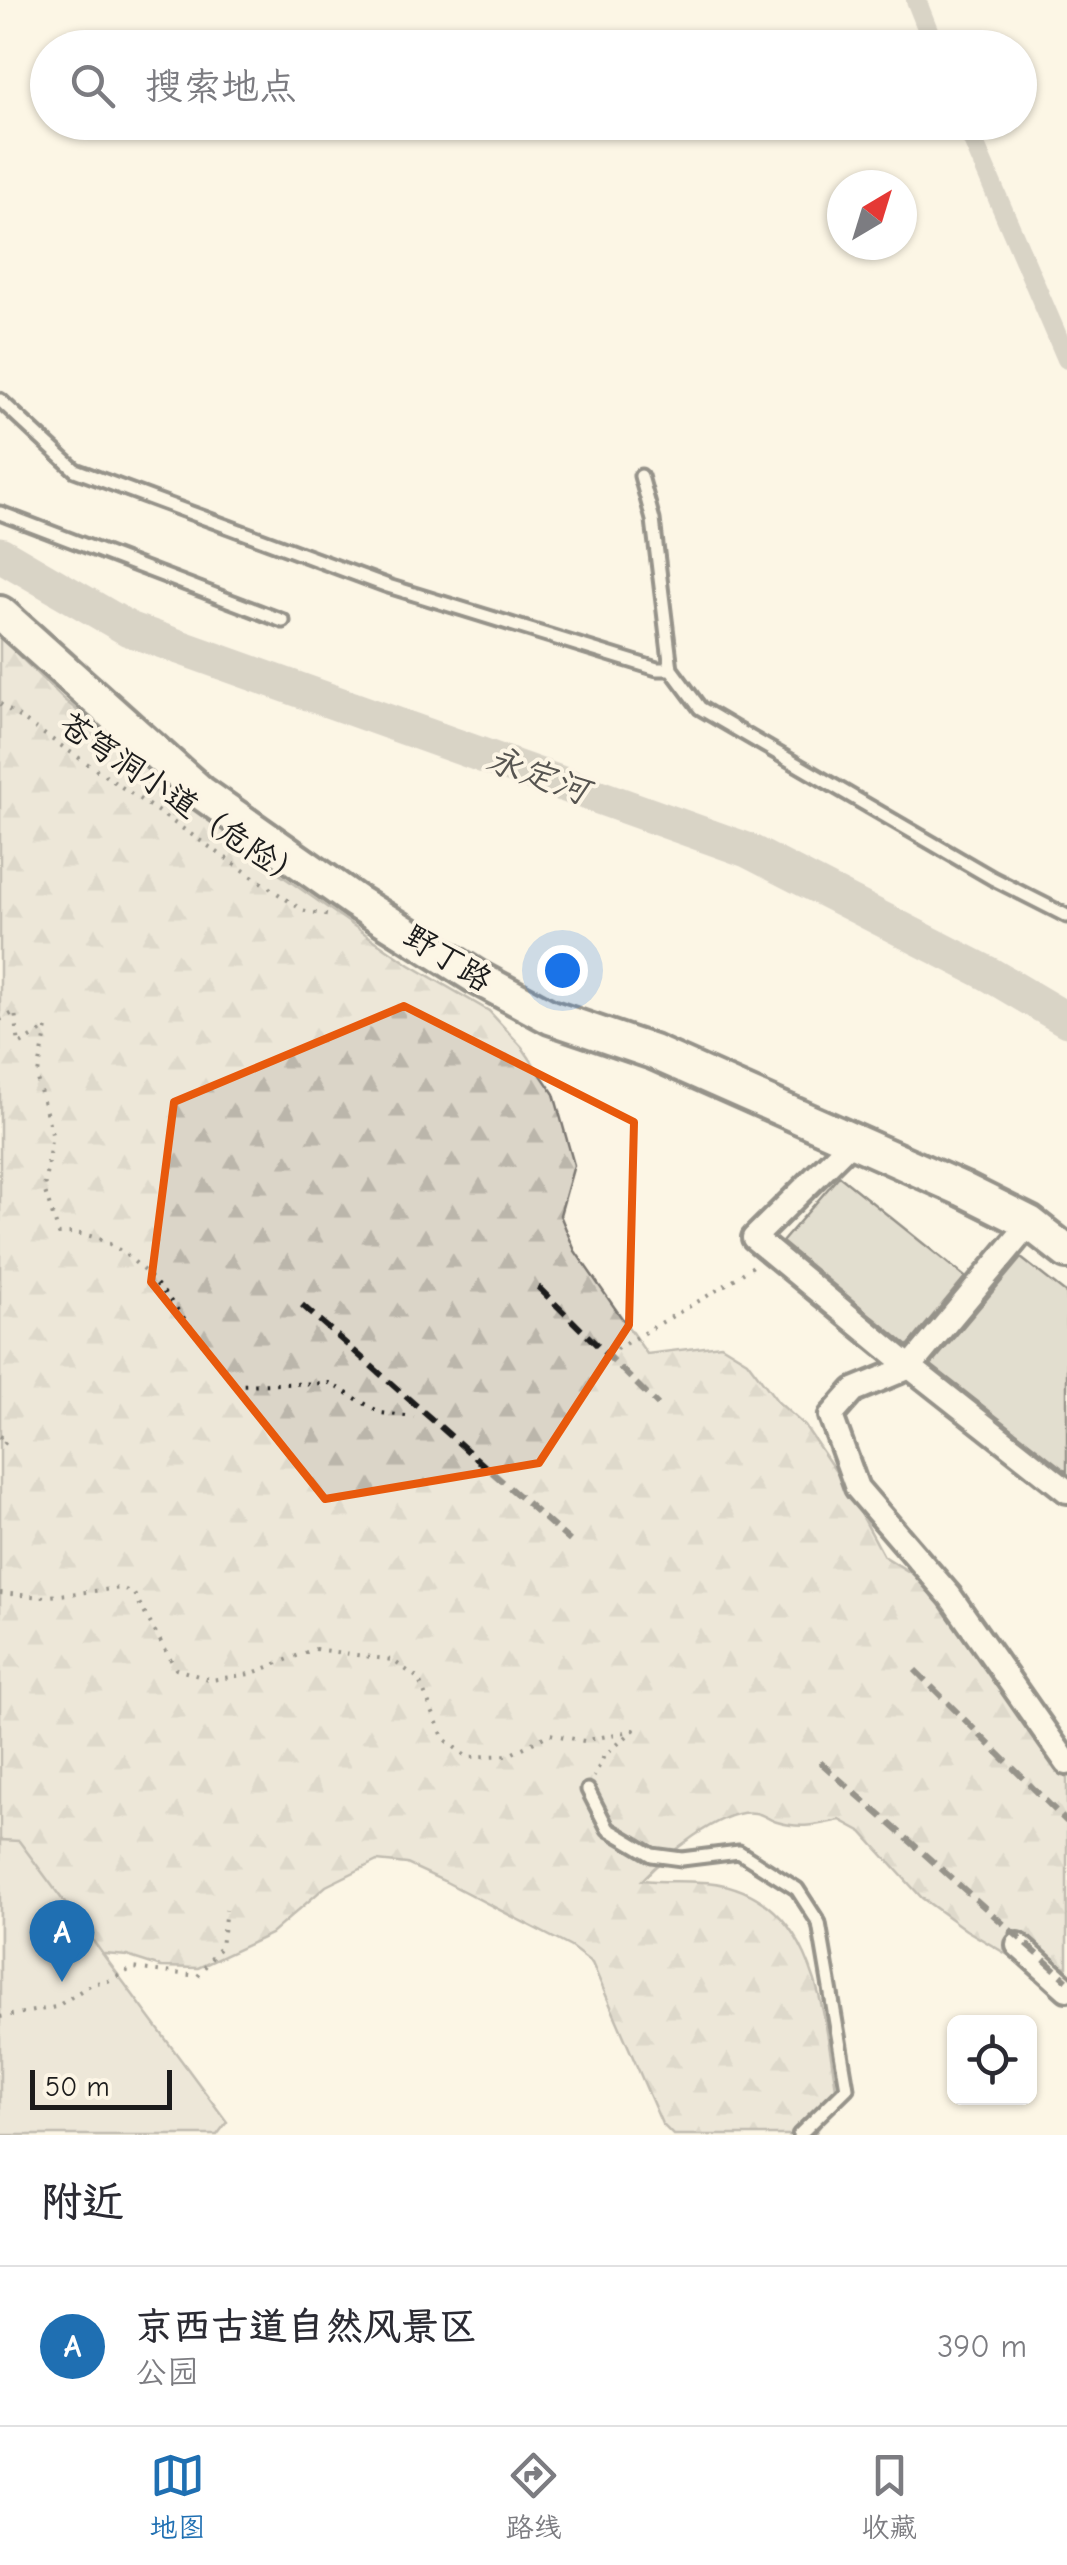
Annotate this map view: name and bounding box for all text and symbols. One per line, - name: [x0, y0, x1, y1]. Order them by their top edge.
- search box: [30, 30, 1037, 140]
- icon: search: [65, 58, 120, 113]
- text: 搜索地点: [145, 65, 297, 109]
- north arrow: [827, 170, 917, 260]
- street label: 苍穹洞小道（危险）: [52, 705, 312, 897]
- water label: 永定河: [482, 738, 599, 814]
- street label: 野丁路: [397, 917, 499, 999]
- your location: [537, 945, 588, 996]
- pin: A: [30, 1900, 94, 1982]
- map controls: [947, 2015, 1037, 2105]
- button: locate: [947, 2015, 1037, 2105]
- scale bar: [30, 2065, 172, 2110]
- text: 50 m: [45, 2071, 110, 2103]
- text: 附近: [40, 2178, 124, 2227]
- text: 京西古道自然风景区: [135, 2305, 477, 2349]
- text: A: [64, 2328, 81, 2365]
- text: 390 m: [937, 2328, 1027, 2365]
- text: 公园: [135, 2354, 199, 2391]
- tab: 地图: [150, 2448, 206, 2545]
- tab: 路线: [505, 2448, 561, 2545]
- tab: 收藏: [861, 2448, 917, 2545]

